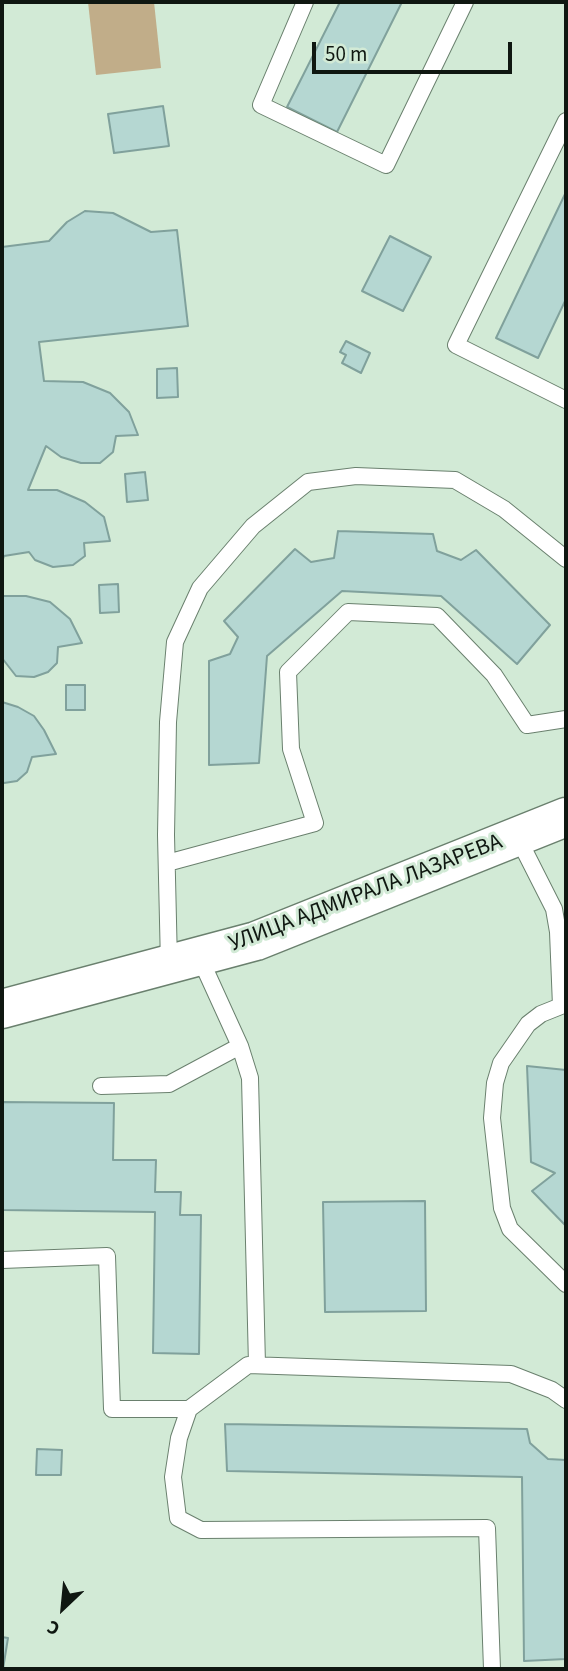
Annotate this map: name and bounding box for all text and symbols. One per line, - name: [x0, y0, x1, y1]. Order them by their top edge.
- scale bar: [316, 28, 516, 72]
- text: 50 m: [325, 39, 367, 69]
- street label: УЛИЦА АДМИРАЛА ЛАЗАРЕВА: [226, 829, 506, 959]
- north arrow: [28, 1573, 98, 1643]
- text: С: [43, 1613, 64, 1642]

